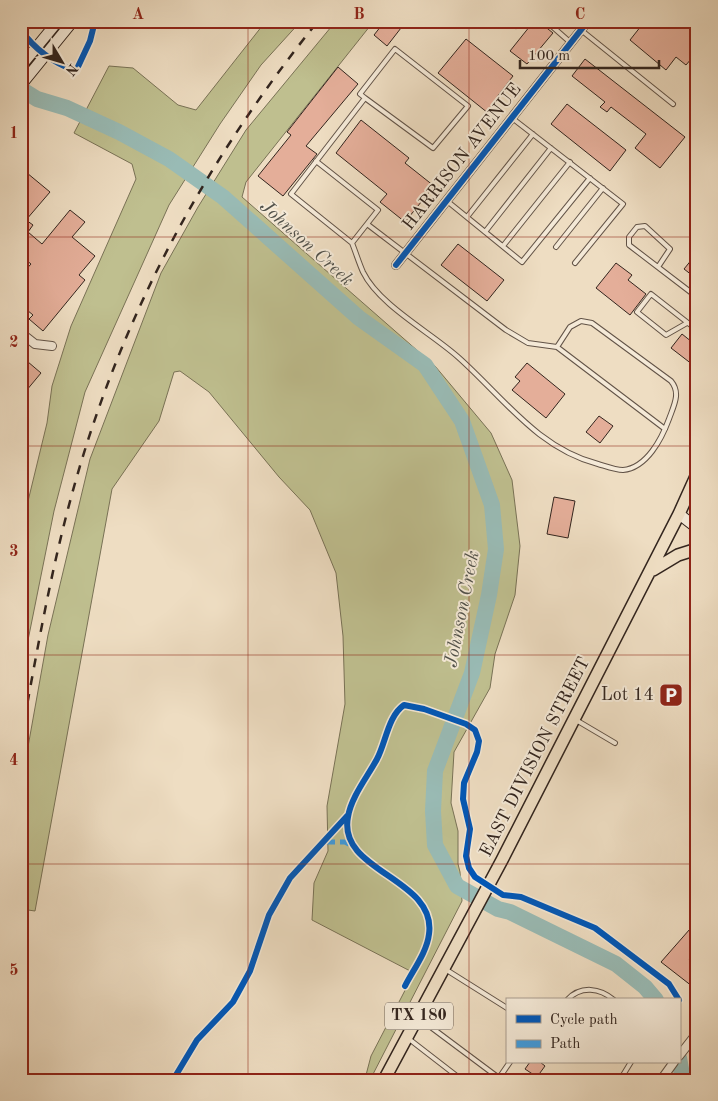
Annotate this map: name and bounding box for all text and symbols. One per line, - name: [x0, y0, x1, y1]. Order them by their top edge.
- text: A: [132, 7, 144, 23]
- text: B: [353, 7, 365, 23]
- text: C: [575, 7, 585, 23]
- north arrow: [38, 38, 88, 88]
- scale bar: [520, 38, 659, 70]
- text: 100 m: [528, 49, 570, 64]
- text: N: [62, 61, 80, 78]
- street label: HARRISON AVENUE: [399, 80, 525, 234]
- text: 1: [9, 126, 19, 142]
- water label: Johnson Creek: [256, 197, 356, 291]
- text: 2: [9, 335, 19, 351]
- text: 3: [9, 544, 19, 560]
- water label: Johnson Creek: [442, 549, 484, 669]
- street label: EAST DIVISION STREET: [477, 654, 593, 860]
- parking icon: Lot 14: [658, 682, 684, 708]
- place label: Lot 14: [601, 686, 654, 704]
- text: 4: [9, 753, 19, 769]
- text: 5: [9, 963, 19, 979]
- legend: [506, 998, 680, 1064]
- road number: TX 180: [385, 1002, 453, 1030]
- text: Cycle path: [550, 1013, 618, 1028]
- text: Path: [550, 1037, 580, 1052]

